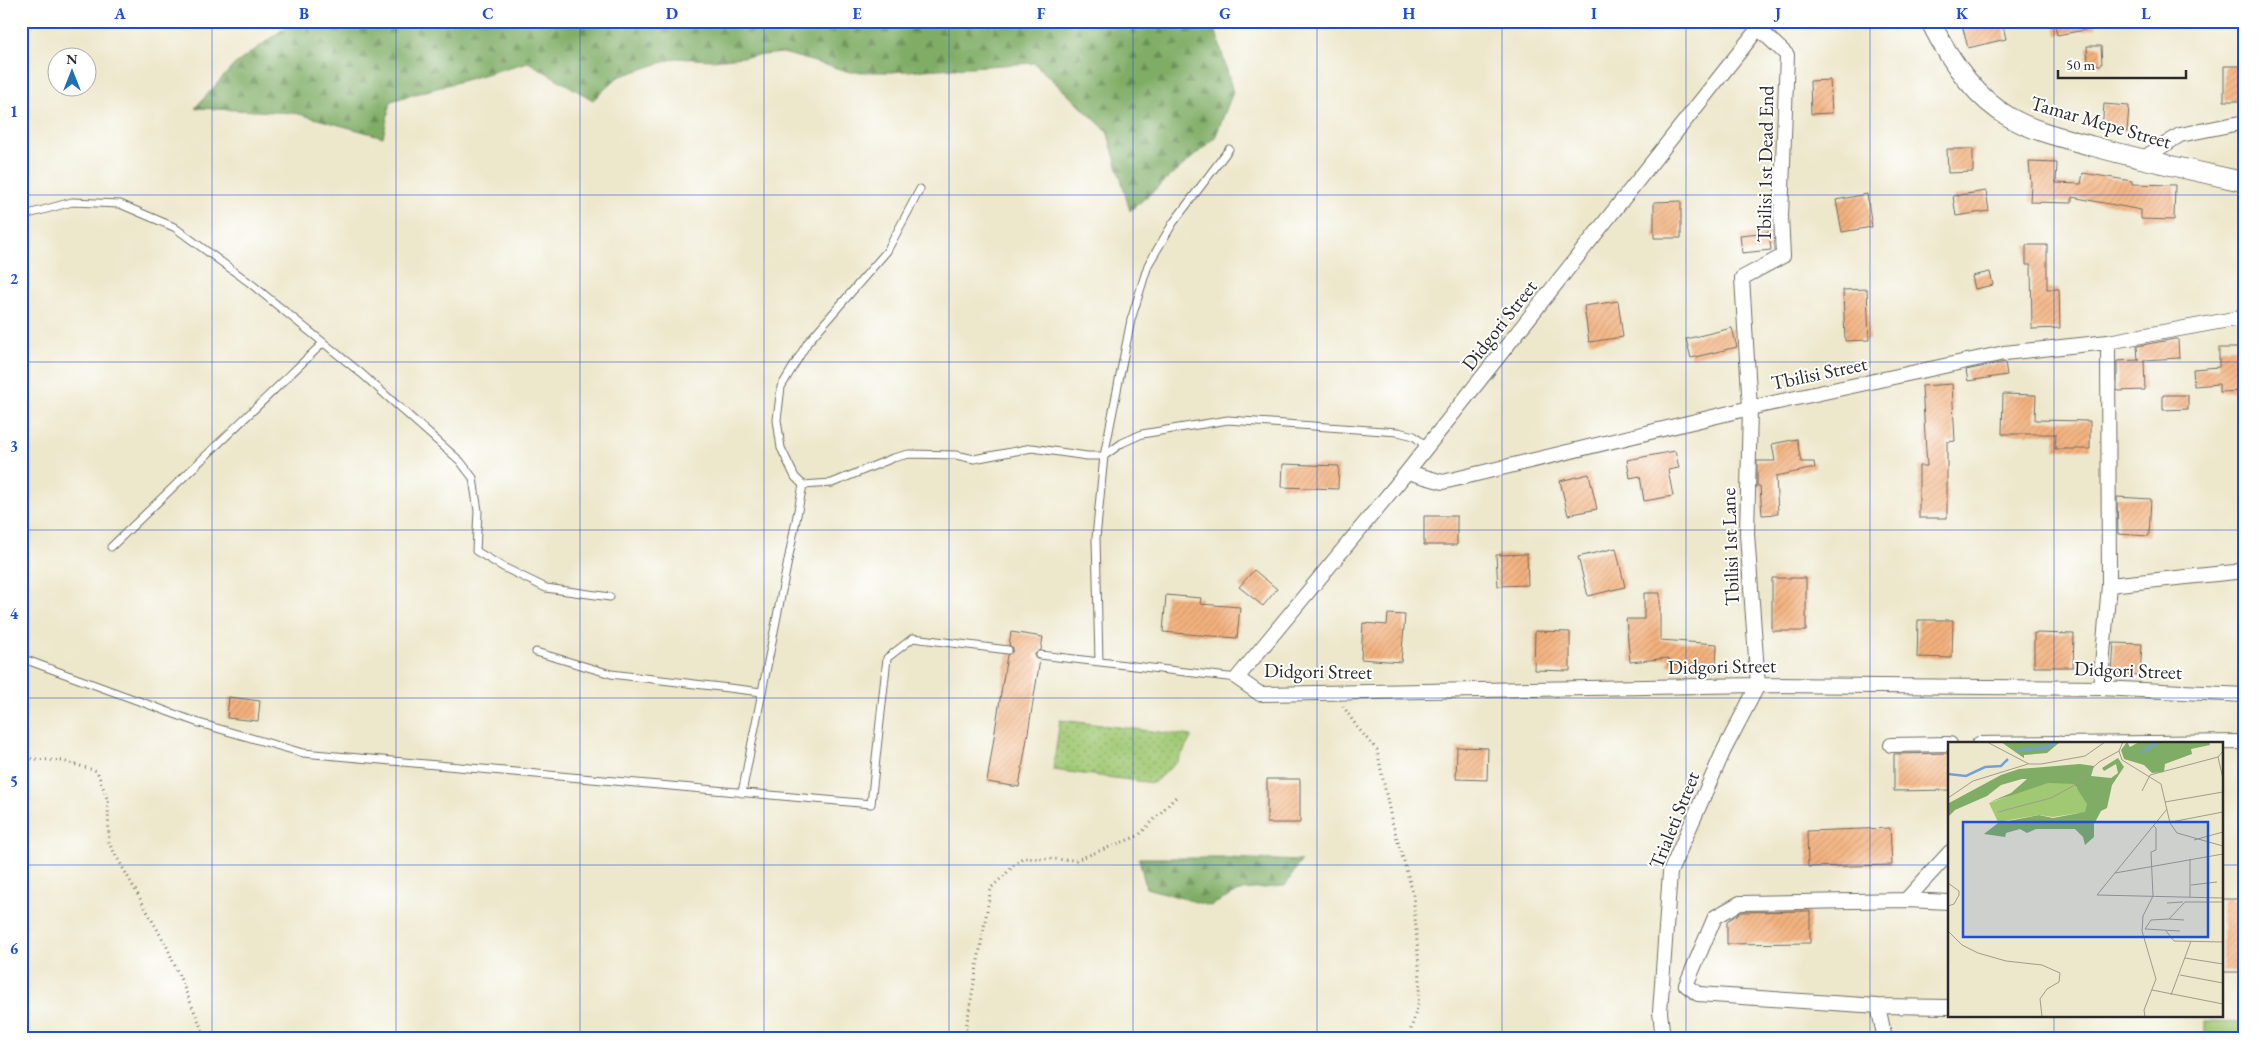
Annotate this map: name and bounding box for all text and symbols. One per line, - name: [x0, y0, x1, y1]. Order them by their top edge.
- text: A: [113, 3, 126, 24]
- text: B: [299, 3, 309, 24]
- text: C: [482, 3, 494, 24]
- text: D: [666, 3, 678, 24]
- text: E: [852, 3, 862, 24]
- text: F: [1037, 3, 1046, 24]
- text: G: [1219, 3, 1231, 24]
- text: H: [1403, 3, 1416, 24]
- text: I: [1591, 3, 1597, 24]
- text: J: [1773, 3, 1781, 24]
- text: K: [1956, 3, 1969, 24]
- text: L: [2141, 3, 2151, 24]
- north arrow: [48, 48, 98, 98]
- scale bar: [2058, 48, 2186, 80]
- text: N: [66, 50, 78, 68]
- text: 50 m: [2066, 55, 2095, 74]
- street label: Tbilisi 1st Dead End: [1751, 84, 1779, 243]
- street label: Tamar Mepe Street: [2028, 90, 2175, 155]
- text: 1: [10, 101, 18, 122]
- text: 2: [10, 268, 19, 289]
- street label: Didgori Street: [1455, 274, 1543, 376]
- street label: Tbilisi Street: [1769, 350, 1870, 396]
- text: 3: [10, 436, 18, 457]
- street label: Tbilisi 1st Lane: [1715, 487, 1745, 606]
- text: 4: [10, 603, 19, 624]
- street label: Didgori Street: [1668, 652, 1777, 680]
- street label: Didgori Street: [2073, 655, 2183, 685]
- street label: Didgori Street: [1264, 657, 1373, 685]
- inset map: [1948, 742, 2224, 1018]
- street label: Trialeti Street: [1643, 767, 1706, 872]
- text: 5: [10, 771, 18, 792]
- text: 6: [10, 938, 19, 959]

